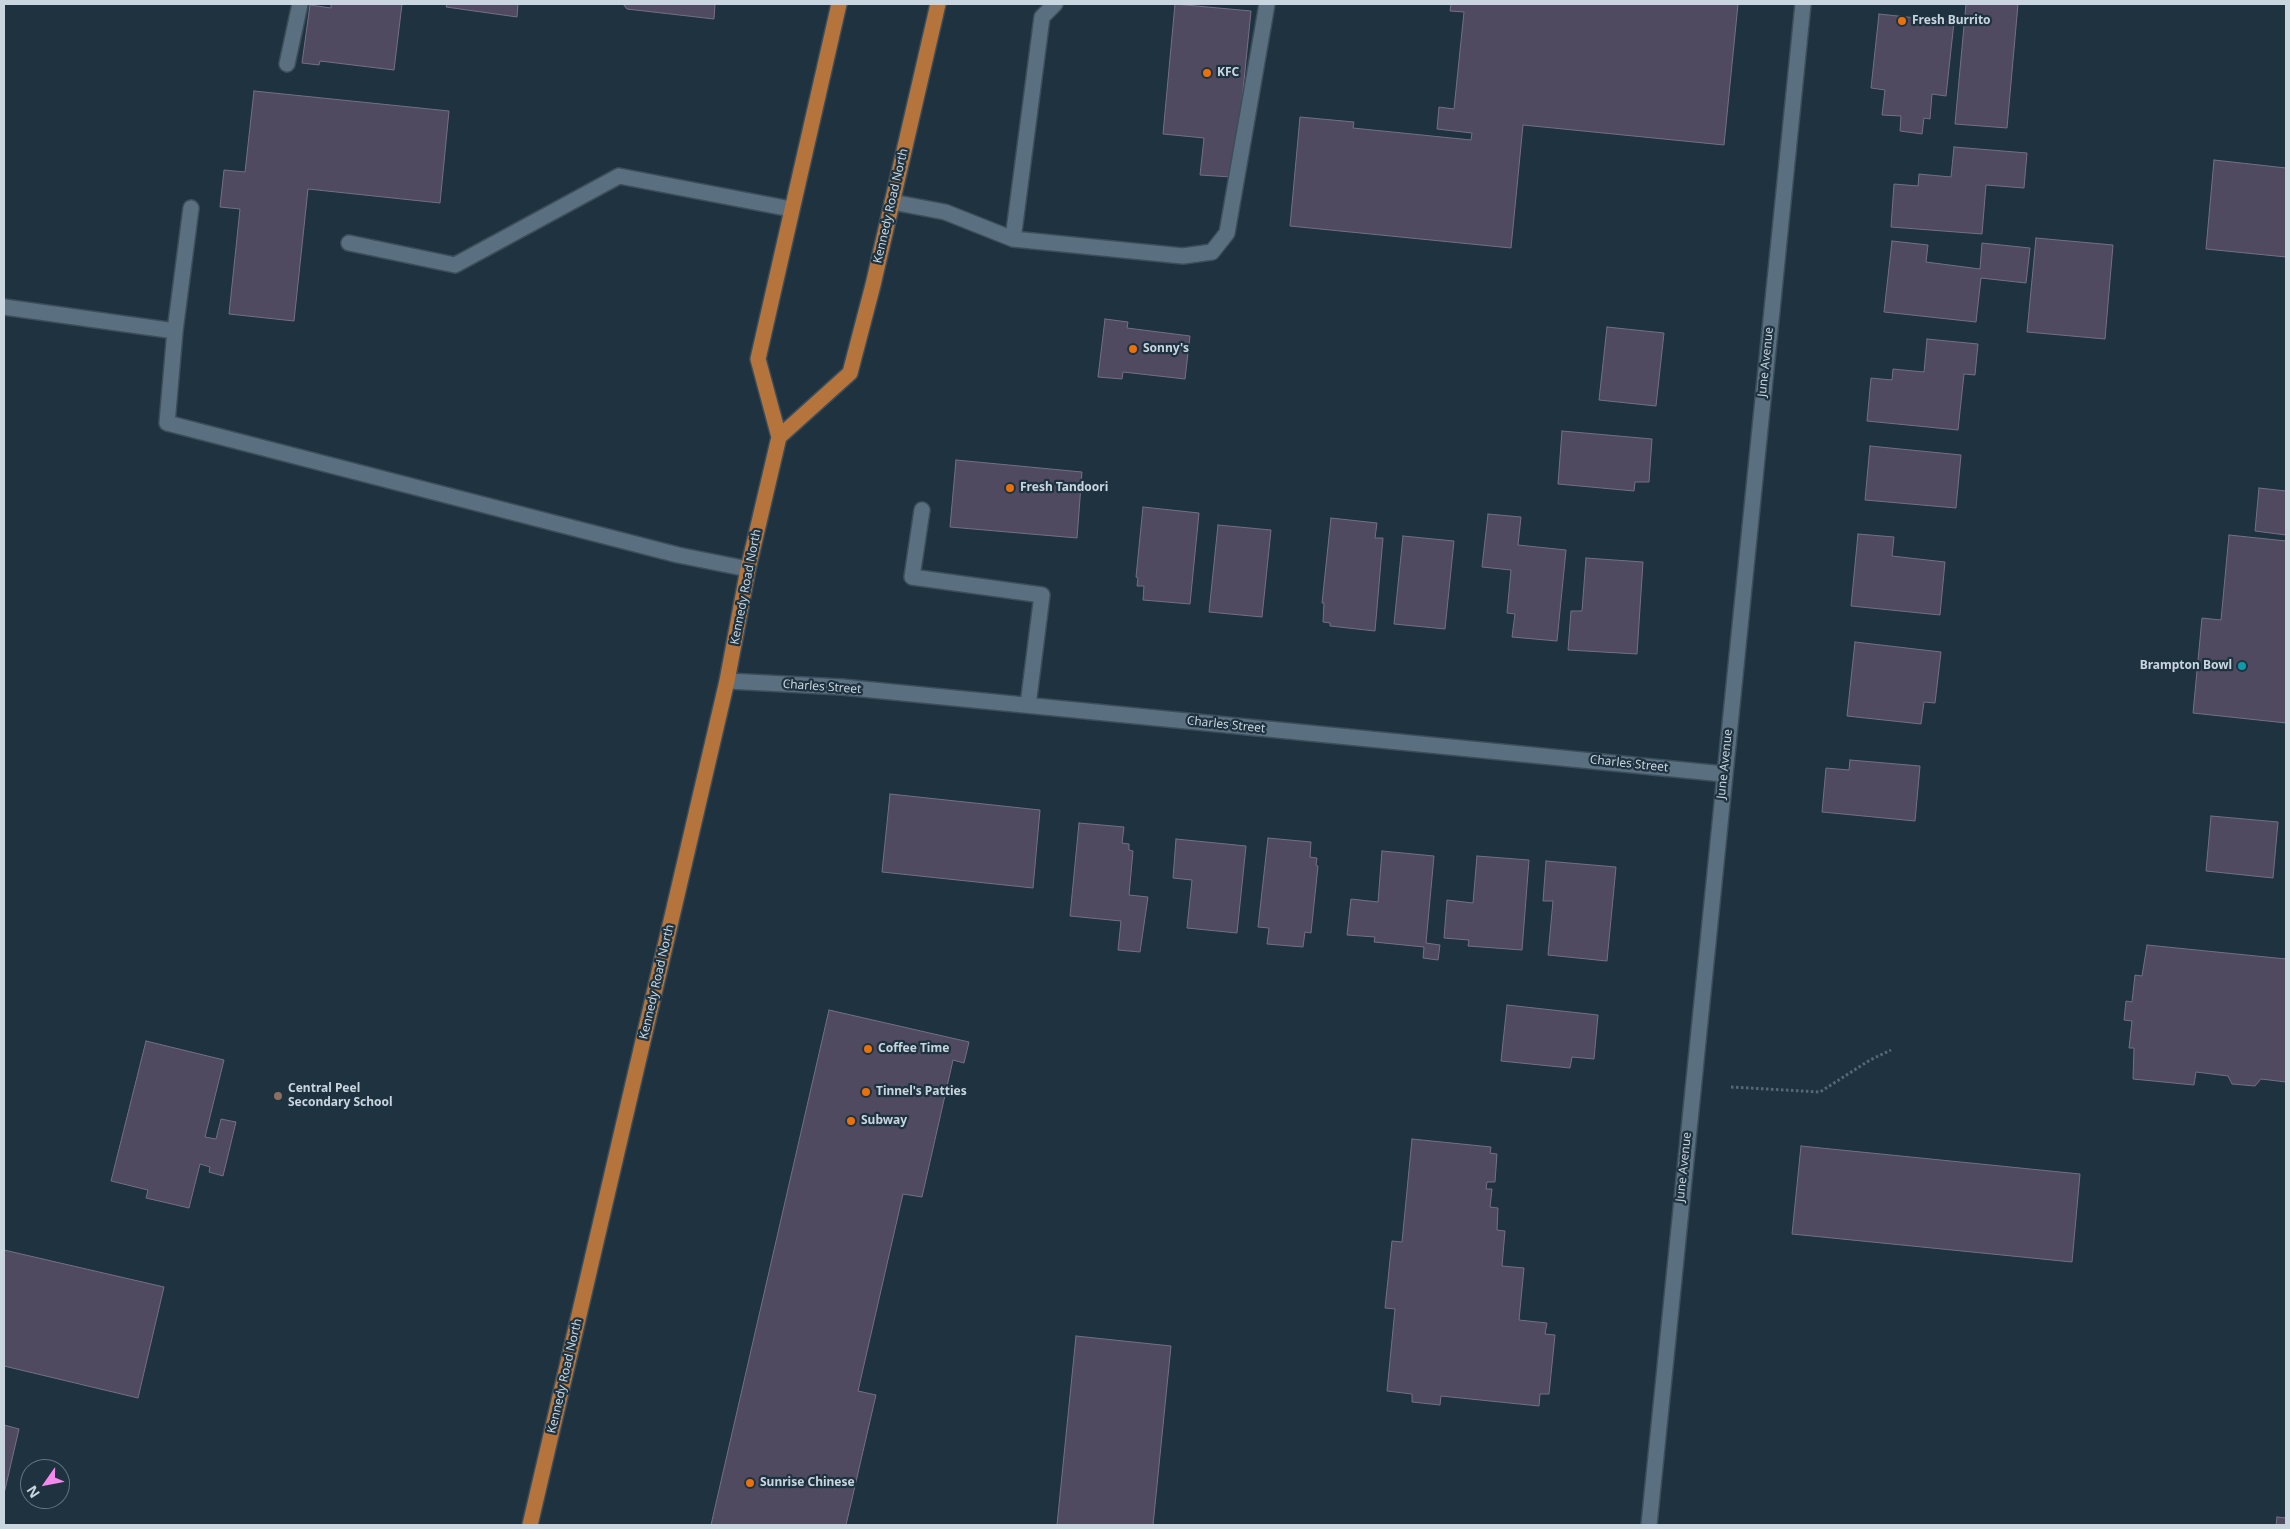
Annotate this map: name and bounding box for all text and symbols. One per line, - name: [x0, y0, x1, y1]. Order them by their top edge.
- place label: Fresh Burrito: [1912, 14, 1991, 28]
- marker: Fresh Burrito: [1896, 15, 1908, 27]
- place label: KFC: [1217, 66, 1239, 80]
- marker: KFC: [1201, 67, 1213, 79]
- street label: Kennedy Road North: [871, 147, 911, 265]
- street label: June Avenue: [1755, 326, 1777, 398]
- place label: Sonny's: [1143, 342, 1189, 356]
- marker: Sonny's: [1127, 343, 1139, 355]
- place label: Fresh Tandoori: [1020, 481, 1108, 495]
- marker: Fresh Tandoori: [1004, 482, 1016, 494]
- street label: Kennedy Road North: [728, 528, 764, 646]
- place label: Brampton Bowl: [2140, 659, 2232, 673]
- marker: Brampton Bowl: [2236, 660, 2248, 672]
- street label: Charles Street: [782, 677, 862, 697]
- street label: Charles Street: [1186, 714, 1266, 736]
- street label: June Avenue: [1714, 728, 1736, 800]
- street label: Charles Street: [1589, 753, 1669, 775]
- street label: Kennedy Road North: [637, 923, 677, 1041]
- place label: Coffee Time: [878, 1042, 949, 1056]
- marker: Coffee Time: [862, 1043, 874, 1055]
- place label: Central Peel Secondary School: [288, 1082, 393, 1110]
- place label: Tinnel's Patties: [876, 1085, 967, 1099]
- marker: Tinnel's Patties: [860, 1086, 872, 1098]
- marker: Central Peel Secondary School: [272, 1090, 284, 1102]
- place label: Subway: [861, 1114, 907, 1128]
- marker: Subway: [845, 1115, 857, 1127]
- street label: June Avenue: [1673, 1131, 1695, 1203]
- street label: Kennedy Road North: [545, 1317, 585, 1435]
- north arrow: [20, 1459, 70, 1509]
- place label: Sunrise Chinese: [760, 1476, 855, 1490]
- marker: Sunrise Chinese: [744, 1477, 756, 1489]
- text: N: [22, 1482, 44, 1502]

